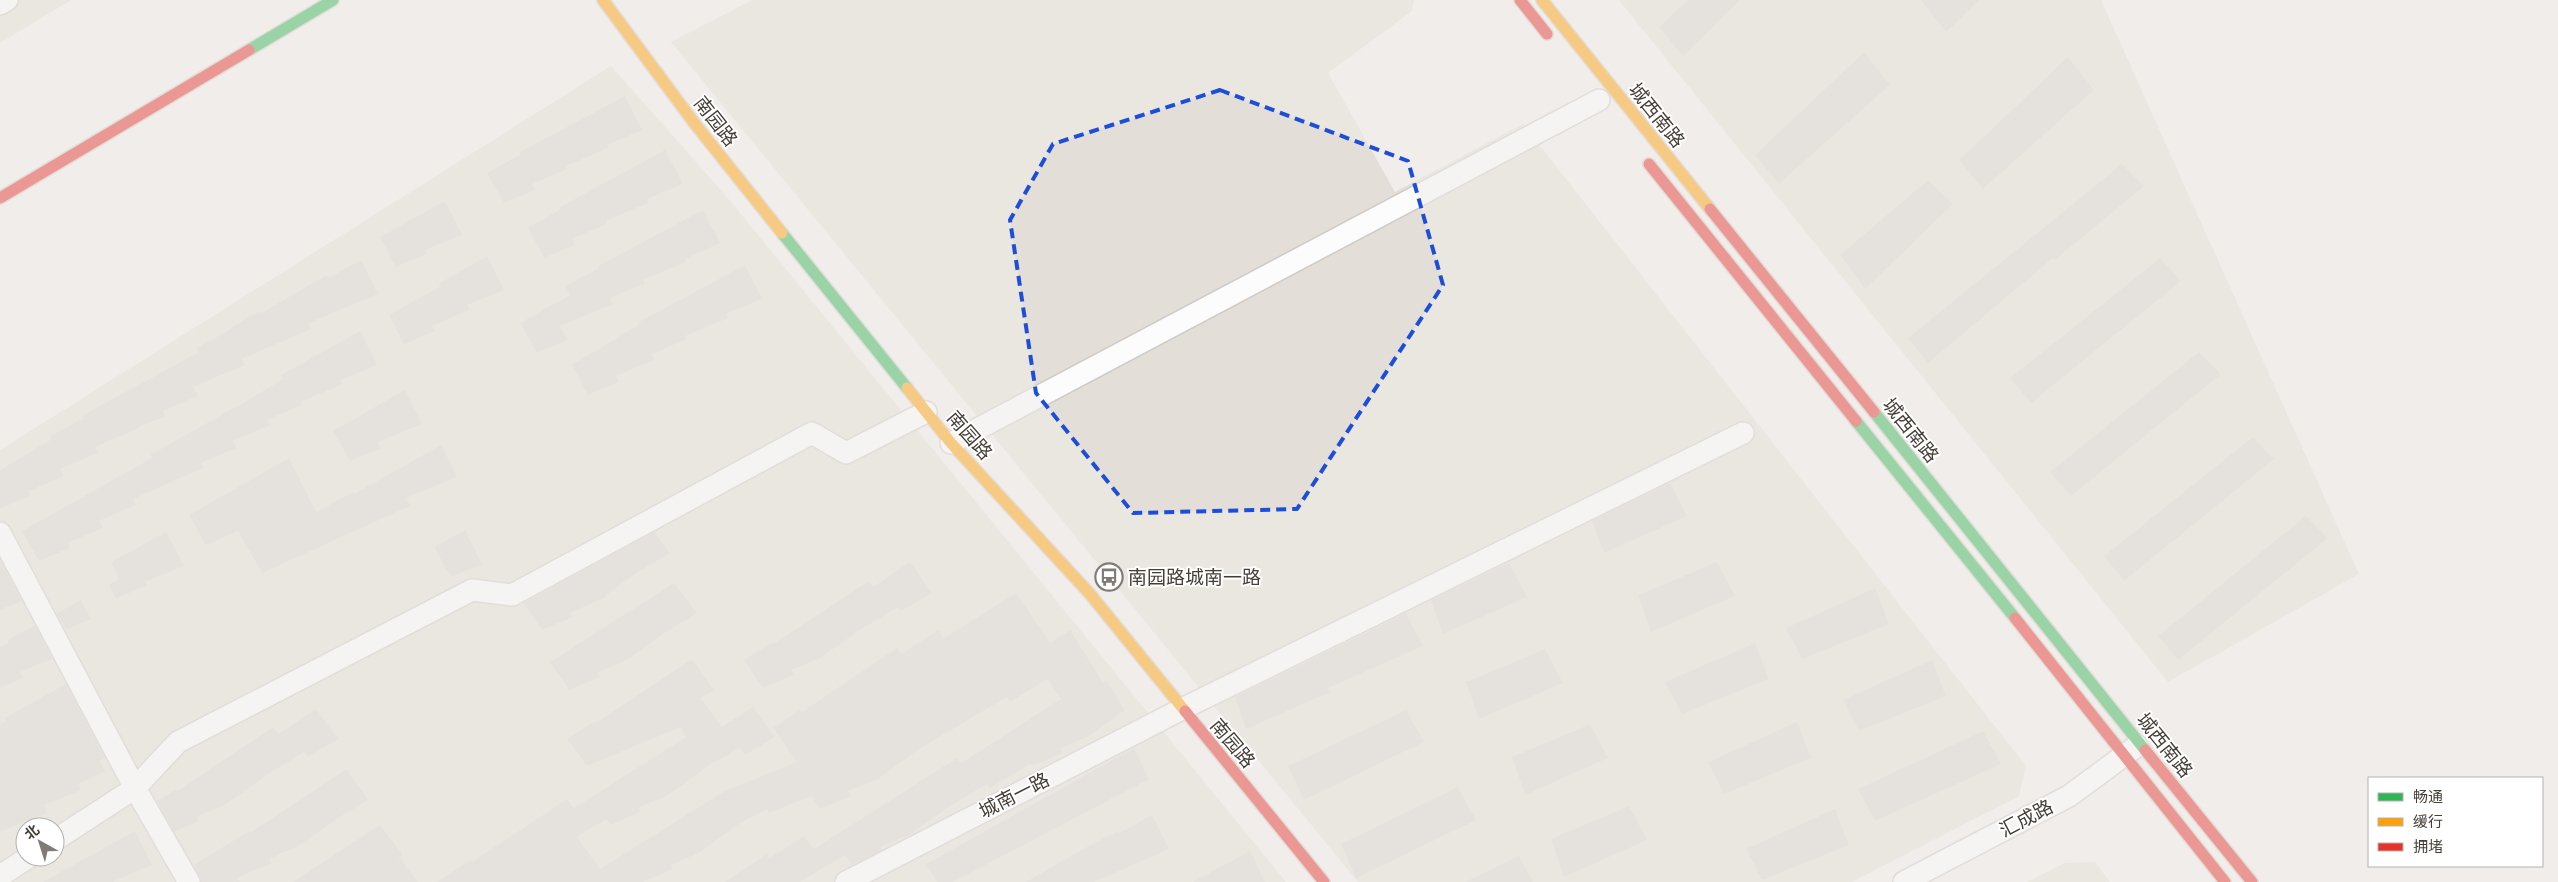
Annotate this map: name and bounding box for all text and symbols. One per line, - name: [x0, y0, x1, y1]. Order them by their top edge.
- street label: 城西南路: [1624, 78, 1690, 152]
- street label: 南园路: [689, 91, 743, 151]
- street label: 城西南路: [1878, 393, 1944, 467]
- street label: 南园路: [942, 406, 998, 464]
- bus stop icon: 南园路城南一路: [1094, 562, 1124, 592]
- place label: 南园路城南一路: [1128, 565, 1261, 589]
- street label: 城西南路: [2132, 708, 2198, 782]
- street label: 南园路: [1205, 713, 1261, 773]
- street label: 城南一路: [975, 767, 1053, 823]
- legend: [2368, 777, 2543, 867]
- text: 畅通: [2413, 787, 2443, 806]
- street label: 汇成路: [1995, 794, 2057, 842]
- text: 缓行: [2413, 812, 2443, 831]
- north arrow: [15, 817, 65, 867]
- text: 北: [21, 820, 43, 843]
- text: 拥堵: [2413, 837, 2443, 856]

